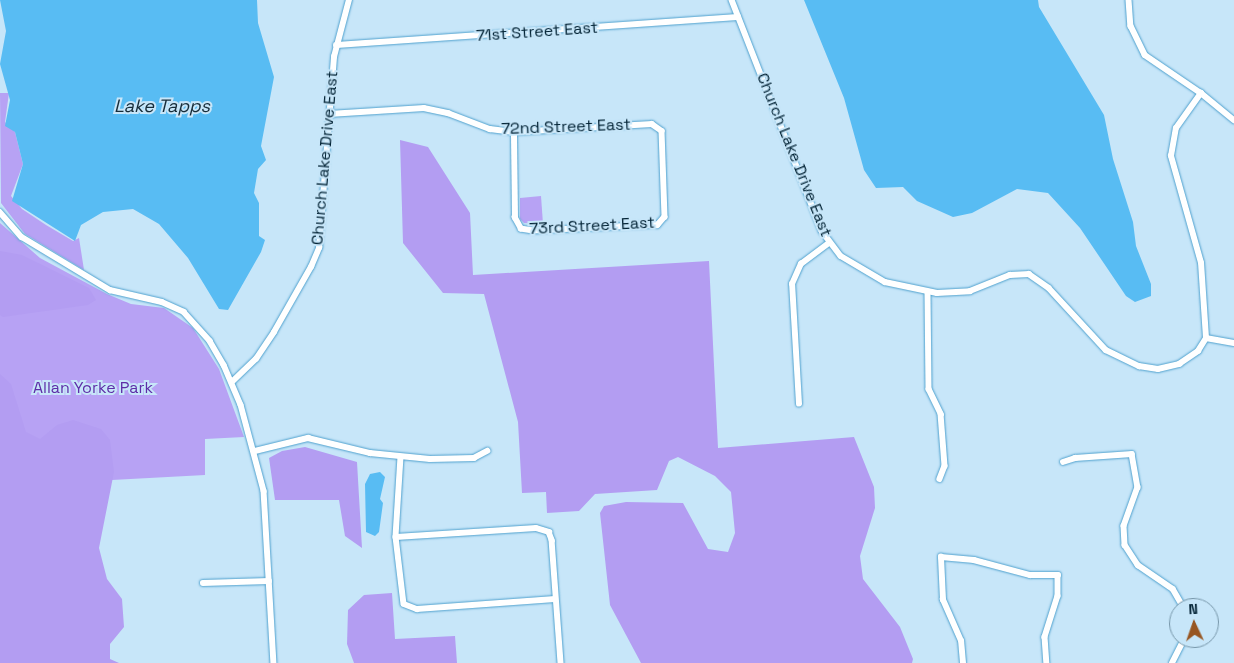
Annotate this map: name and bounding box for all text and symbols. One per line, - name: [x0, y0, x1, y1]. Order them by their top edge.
- street label: 71st Street East: [475, 18, 599, 46]
- street label: Church Lake Drive East: [308, 70, 342, 246]
- street label: Church Lake Drive East: [752, 70, 836, 240]
- water label: Lake Tapps: [114, 95, 210, 117]
- street label: 72nd Street East: [501, 115, 631, 139]
- street label: 73rd Street East: [529, 213, 655, 239]
- park label: Allan Yorke Park: [33, 378, 153, 398]
- north arrow: [1169, 598, 1219, 648]
- text: N: [1188, 600, 1198, 618]

